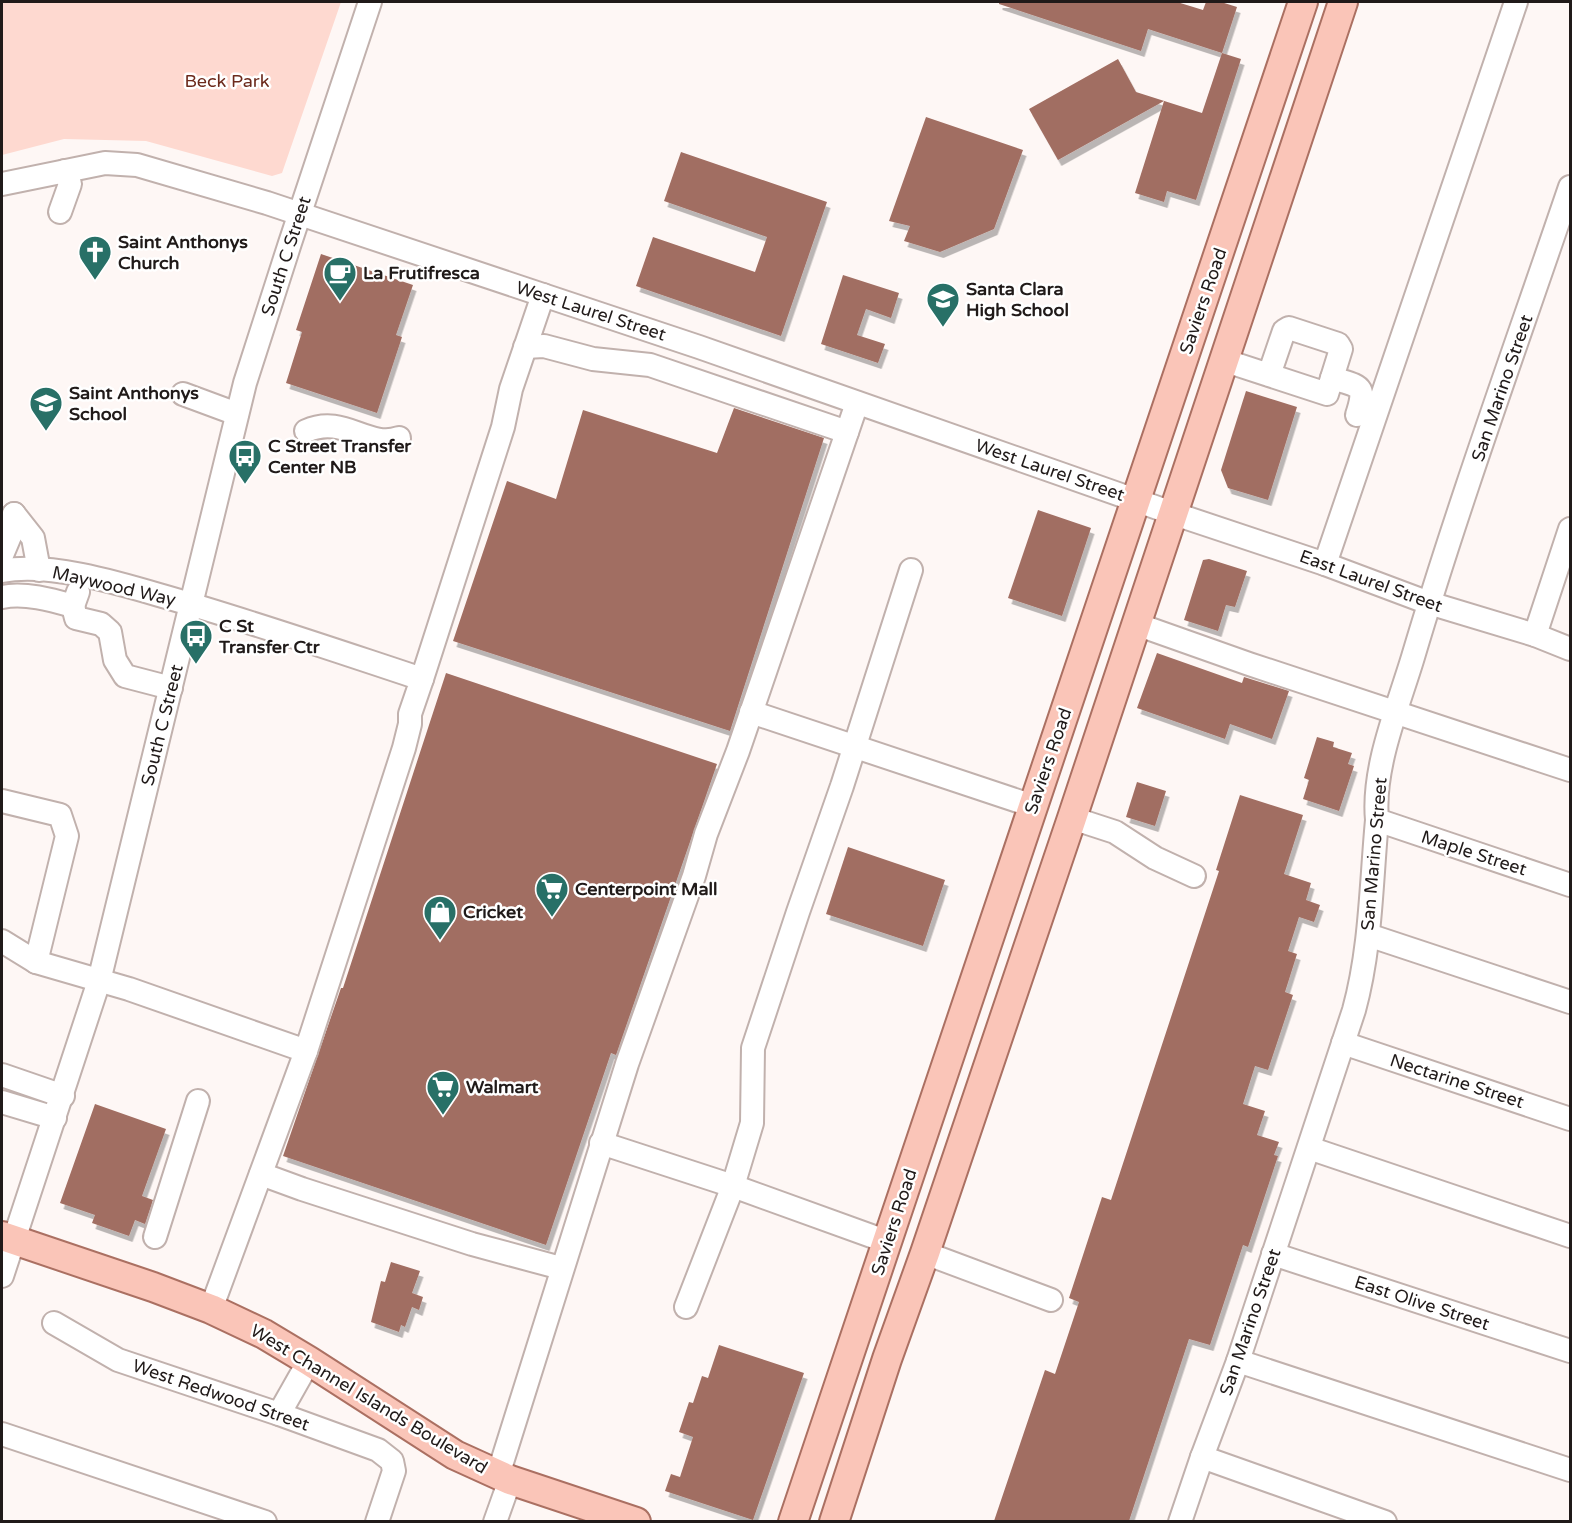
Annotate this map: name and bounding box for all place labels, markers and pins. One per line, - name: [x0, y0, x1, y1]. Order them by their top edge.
- place label: Saint Anthonys Church: [118, 231, 248, 274]
- church icon: Saint Anthonys Church: [77, 234, 113, 281]
- cafe icon: La Frutifresca: [322, 255, 358, 302]
- place label: La Frutifresca: [363, 262, 480, 284]
- place label: Santa Clara High School: [966, 278, 1069, 321]
- school or university icon: Santa Clara High School: [925, 281, 961, 328]
- place label: Saint Anthonys School: [69, 382, 199, 425]
- school or university icon: Saint Anthonys School: [28, 385, 64, 432]
- place label: C Street Transfer Center NB: [268, 435, 412, 478]
- bus stop icon: C Street Transfer Center NB: [227, 438, 263, 485]
- place label: C St Transfer Ctr: [218, 615, 321, 658]
- bus stop icon: C St Transfer Ctr: [178, 618, 214, 665]
- supermarket icon: Centerpoint Mall: [534, 871, 570, 918]
- place label: Centerpoint Mall: [575, 878, 718, 900]
- shop icon: Cricket: [422, 894, 458, 941]
- place label: Cricket: [463, 901, 523, 923]
- supermarket icon: Walmart: [425, 1069, 461, 1116]
- place label: Walmart: [466, 1076, 539, 1098]

